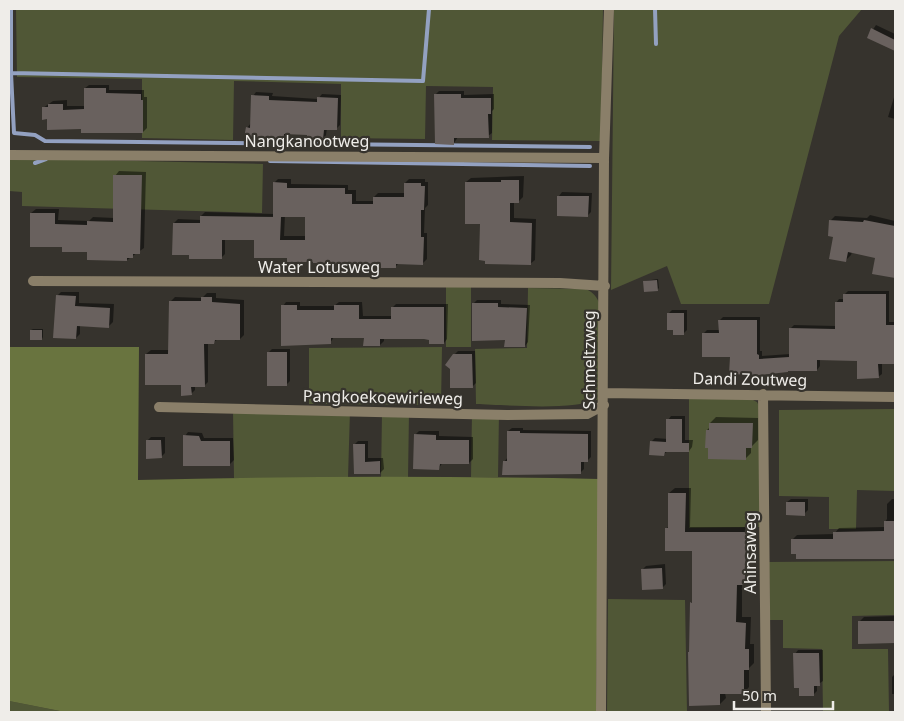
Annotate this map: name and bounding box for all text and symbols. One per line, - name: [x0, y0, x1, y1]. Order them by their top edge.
- street label: Nangkanootweg: [245, 130, 369, 152]
- street label: Water Lotusweg: [258, 256, 380, 278]
- street label: Schmeltzweg: [578, 310, 600, 410]
- street label: Dandi Zoutweg: [693, 367, 807, 391]
- street label: Pangkoekoewirieweg: [303, 385, 463, 409]
- street label: Ahinsaweg: [739, 512, 761, 594]
- scale bar: [734, 678, 833, 710]
- text: 50 m: [742, 685, 777, 705]

